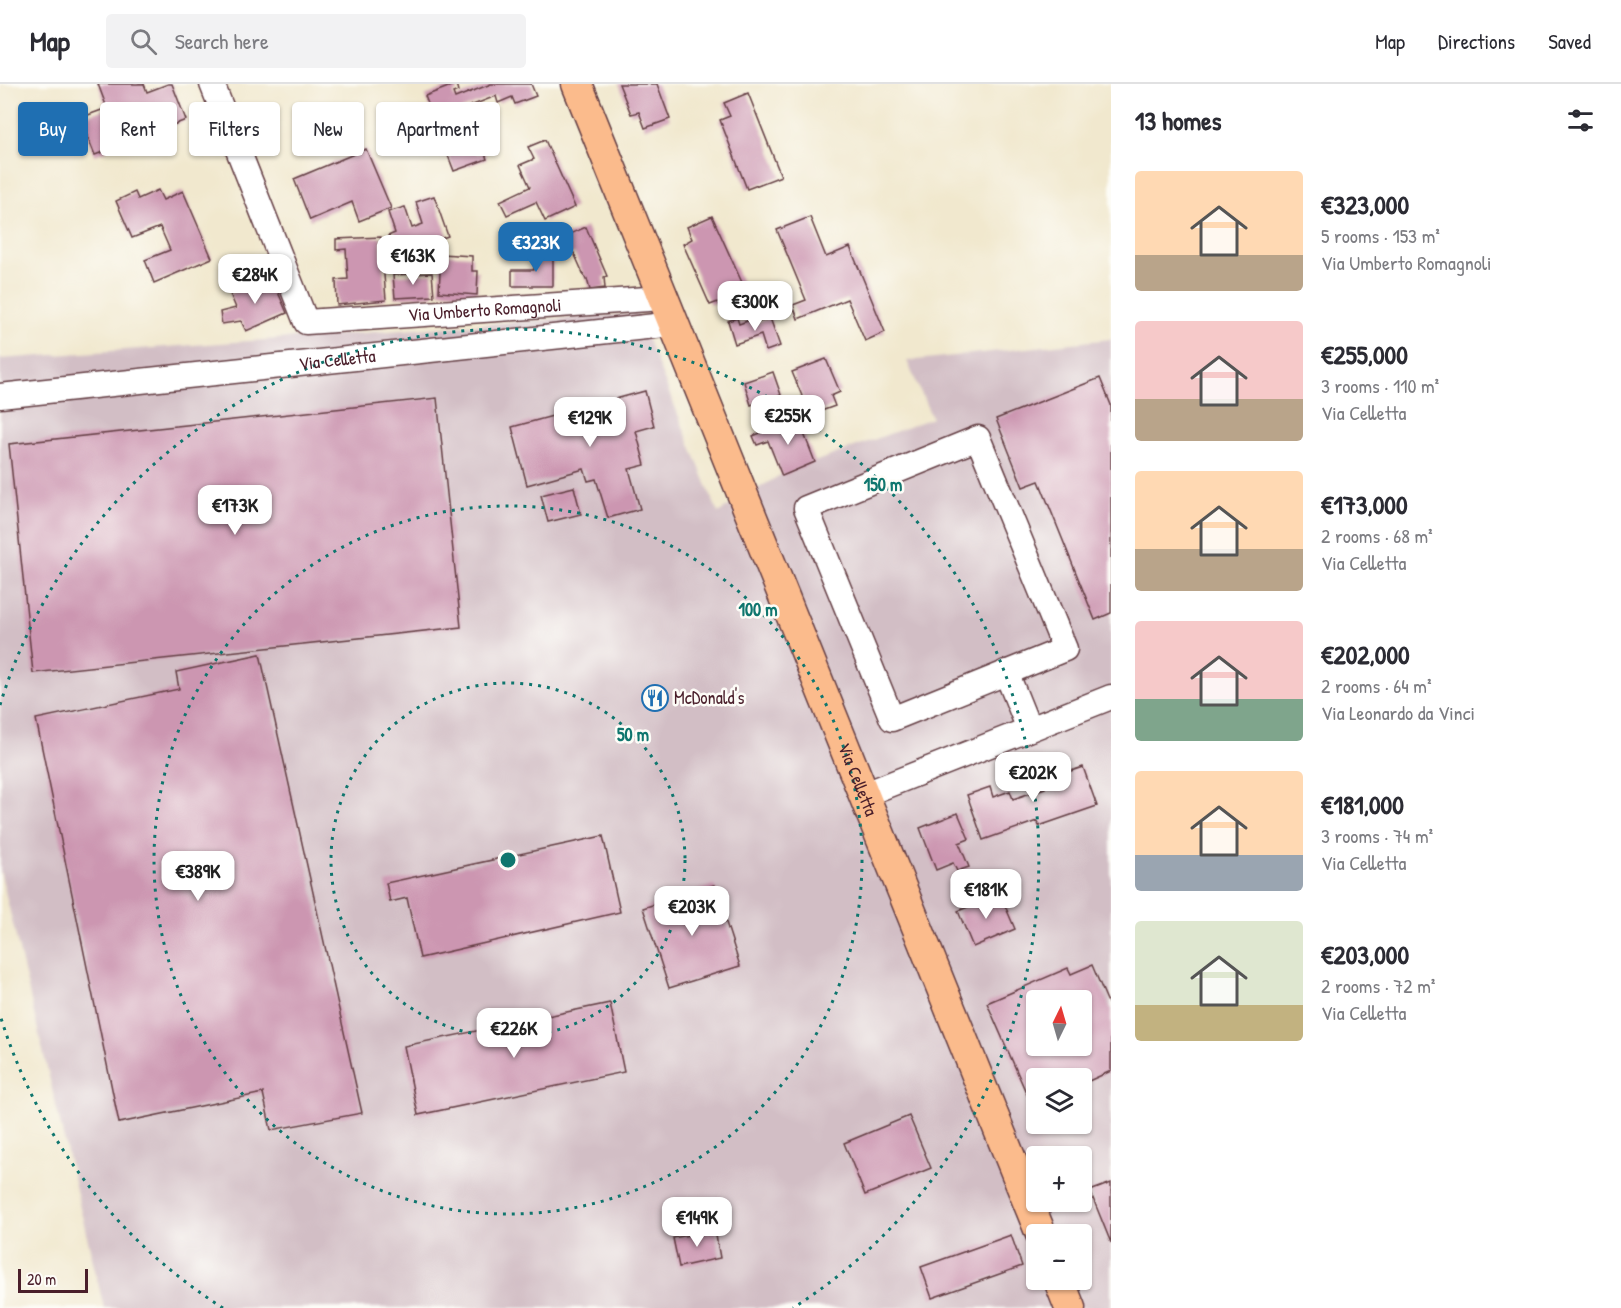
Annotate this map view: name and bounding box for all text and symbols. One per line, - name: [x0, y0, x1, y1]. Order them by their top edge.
- search box: [106, 14, 526, 68]
- text: Map: [30, 22, 70, 60]
- icon: search: [127, 25, 160, 58]
- text: Search here: [175, 26, 269, 56]
- text: Map: [1375, 27, 1405, 56]
- text: Directions: [1438, 27, 1515, 56]
- text: Saved: [1548, 27, 1591, 56]
- chip: Buy: [18, 102, 88, 156]
- chip: Rent: [100, 102, 177, 156]
- chip: Filters: [189, 102, 280, 156]
- chip: New: [292, 102, 364, 156]
- chip: Apartment: [376, 102, 500, 156]
- text: 13 homes: [1135, 103, 1222, 138]
- icon: filters: [1564, 104, 1597, 137]
- text: €323,000: [1321, 187, 1409, 222]
- icon: home: [1183, 195, 1255, 267]
- pin: €323K: [494, 222, 578, 273]
- text: 5 rooms · 153 m²: [1321, 222, 1440, 249]
- text: €323K: [512, 228, 560, 255]
- pin: €163K: [371, 235, 455, 286]
- text: €163K: [391, 241, 435, 268]
- text: Via Umberto Romagnoli: [1321, 249, 1492, 276]
- pin: €284K: [213, 254, 297, 305]
- text: €284K: [232, 260, 278, 287]
- pin: €300K: [713, 281, 797, 332]
- text: €300K: [732, 287, 778, 314]
- street label: Via Umberto Romagnoli: [407, 292, 562, 327]
- text: €255,000: [1321, 337, 1408, 372]
- street label: Via Celletta: [298, 343, 377, 376]
- icon: home: [1183, 345, 1255, 417]
- text: 3 rooms · 110 m²: [1321, 372, 1439, 399]
- pin: €255K: [746, 395, 830, 446]
- pin: €129K: [548, 397, 632, 448]
- text: Via Celletta: [1321, 399, 1406, 426]
- text: €255K: [765, 401, 811, 428]
- text: €129K: [568, 403, 612, 430]
- text: 150 m: [864, 472, 902, 497]
- pin: €173K: [193, 485, 277, 536]
- text: €173,000: [1321, 487, 1408, 522]
- text: €173K: [212, 491, 258, 518]
- icon: home: [1183, 495, 1255, 567]
- text: 2 rooms · 68 m²: [1321, 522, 1433, 549]
- text: Via Celletta: [1321, 549, 1406, 576]
- text: 100 m: [738, 597, 778, 622]
- text: €202,000: [1321, 637, 1410, 672]
- icon: home: [1183, 645, 1255, 717]
- text: 2 rooms · 64 m²: [1321, 672, 1432, 699]
- restaurant icon: McDonald's: [640, 683, 670, 713]
- place label: McDonald's: [674, 685, 744, 710]
- text: Via Leonardo da Vinci: [1321, 699, 1475, 726]
- text: 50 m: [617, 722, 649, 747]
- street label: Via Celletta: [832, 739, 884, 820]
- pin: €202K: [991, 752, 1075, 803]
- text: €202K: [1009, 758, 1057, 785]
- text: €181,000: [1321, 787, 1404, 822]
- icon: home: [1183, 795, 1255, 867]
- text: 3 rooms · 74 m²: [1321, 822, 1433, 849]
- text: Via Celletta: [1321, 849, 1406, 876]
- centre of rings: [498, 850, 518, 870]
- pin: €389K: [156, 851, 240, 902]
- text: €389K: [175, 857, 221, 884]
- pin: €181K: [944, 869, 1028, 920]
- text: €181K: [964, 875, 1008, 902]
- pin: €203K: [650, 886, 734, 937]
- text: €203K: [668, 892, 716, 919]
- text: €203,000: [1321, 937, 1409, 972]
- icon: home: [1183, 945, 1255, 1017]
- text: 2 rooms · 72 m²: [1321, 972, 1435, 999]
- north arrow: [1026, 990, 1092, 1056]
- map controls: [1026, 990, 1092, 1290]
- text: Via Celletta: [1321, 999, 1406, 1026]
- pin: €226K: [472, 1008, 556, 1059]
- text: €226K: [491, 1014, 537, 1041]
- button: layers: [1026, 1068, 1092, 1134]
- button: +: [1026, 1146, 1092, 1212]
- pin: €149K: [655, 1197, 739, 1248]
- text: €149K: [676, 1203, 718, 1230]
- button: −: [1026, 1224, 1092, 1290]
- scale bar: [18, 1266, 88, 1294]
- text: 20 m: [27, 1268, 56, 1290]

